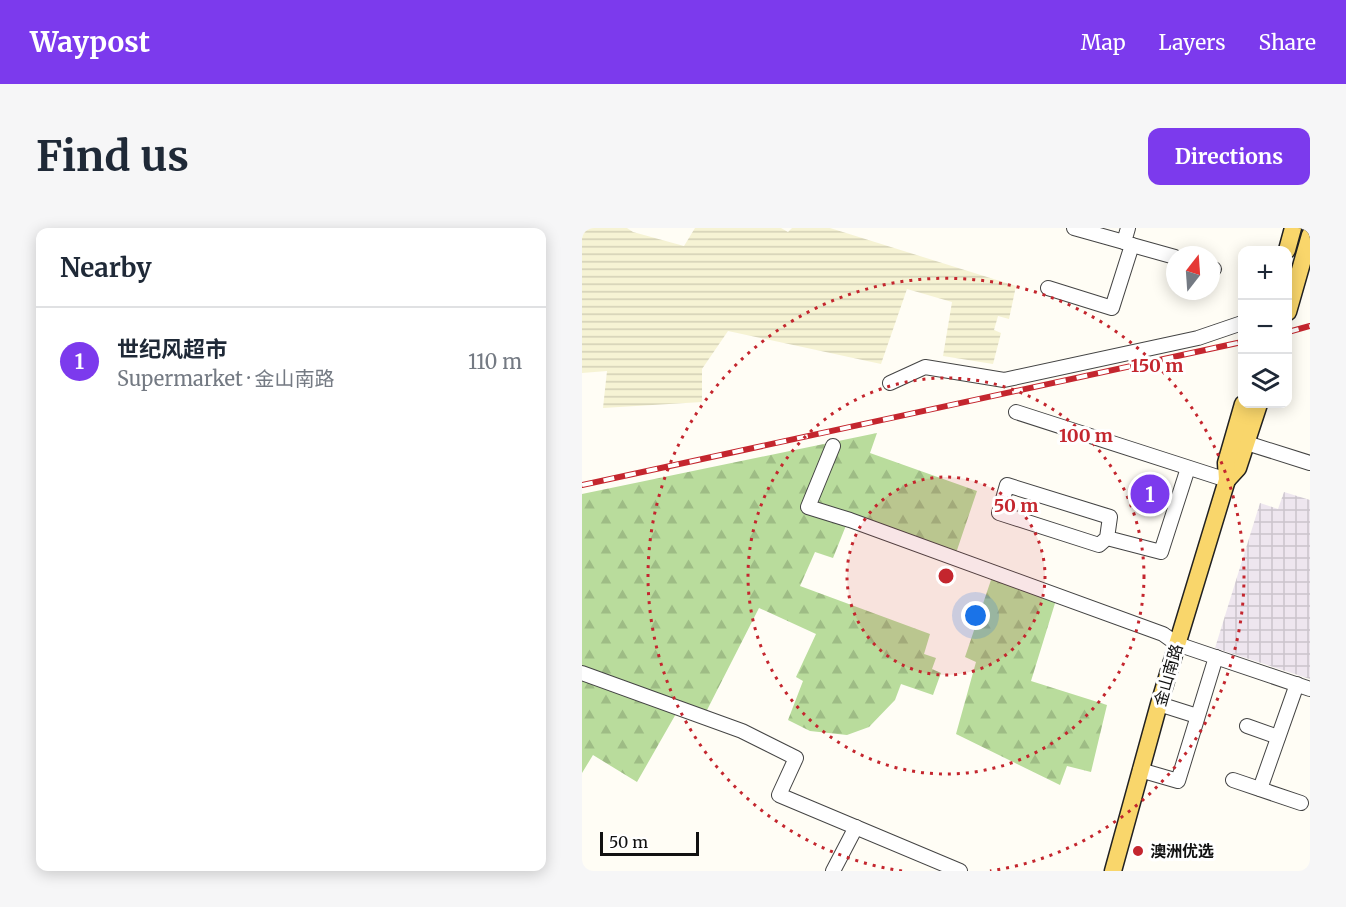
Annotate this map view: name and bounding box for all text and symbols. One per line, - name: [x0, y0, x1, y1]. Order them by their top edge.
- text: Waypost: [30, 24, 150, 60]
- text: Map: [1081, 29, 1126, 56]
- text: Layers: [1159, 29, 1226, 56]
- text: Share: [1259, 29, 1316, 56]
- button: Directions: [1148, 128, 1310, 185]
- text: Find us: [36, 130, 189, 182]
- north arrow: [1166, 246, 1220, 300]
- map controls: [1238, 246, 1292, 408]
- button: +: [1238, 246, 1292, 300]
- text: Nearby: [60, 251, 152, 284]
- button: −: [1238, 300, 1292, 354]
- text: 世纪风超市: [117, 335, 227, 363]
- text: 1: [75, 349, 84, 374]
- text: 110 m: [468, 349, 522, 374]
- text: 150 m: [1131, 354, 1183, 377]
- button: layers: [1238, 354, 1292, 408]
- text: Supermarket · 金山南路: [117, 366, 335, 391]
- text: 100 m: [1059, 424, 1113, 447]
- pin: 1: [1130, 472, 1170, 516]
- text: 50 m: [994, 494, 1038, 517]
- centre of rings: [936, 566, 956, 586]
- your location: [961, 601, 990, 630]
- street label: 金山南路: [1150, 641, 1186, 709]
- scale bar: [600, 829, 699, 856]
- text: 50 m: [609, 832, 648, 852]
- place label: 澳洲优选: [1150, 841, 1214, 861]
- marker: 澳洲优选: [1131, 844, 1145, 858]

